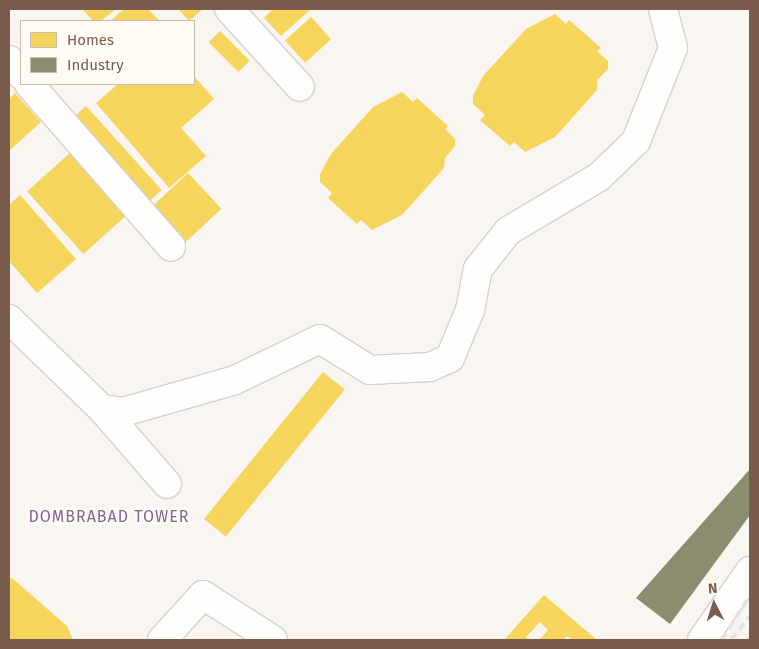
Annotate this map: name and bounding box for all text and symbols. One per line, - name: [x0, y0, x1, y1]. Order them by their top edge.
- legend: [20, 20, 195, 85]
- text: Homes: [67, 31, 114, 49]
- text: Industry: [67, 56, 124, 74]
- district label: DOMBRABAD TOWER: [27, 507, 191, 527]
- north arrow: [689, 579, 739, 629]
- text: N: [707, 580, 718, 597]

